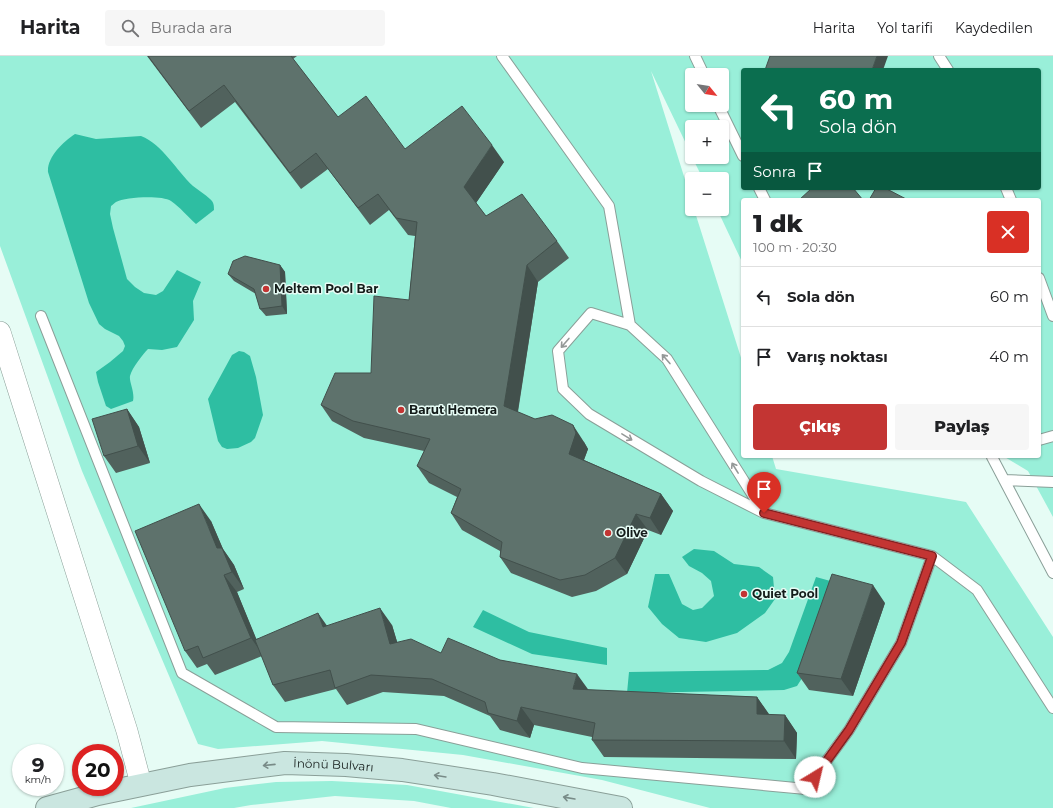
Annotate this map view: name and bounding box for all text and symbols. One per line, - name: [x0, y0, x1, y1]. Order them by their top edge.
- search box: [105, 10, 385, 46]
- text: Harita: [20, 16, 81, 39]
- icon: search: [119, 17, 141, 39]
- text: Burada ara: [151, 18, 232, 37]
- text: Harita: [813, 19, 855, 37]
- text: Yol tarifi: [877, 19, 933, 37]
- text: Kaydedilen: [955, 19, 1033, 37]
- north arrow: [685, 68, 729, 112]
- map controls: [685, 68, 729, 216]
- text: 60 m: [819, 82, 893, 116]
- icon: left: [753, 84, 805, 136]
- text: Sola dön: [819, 116, 897, 138]
- button: +: [685, 120, 729, 164]
- icon: arrive: [804, 160, 826, 182]
- text: Sonra: [753, 162, 796, 181]
- button: −: [685, 172, 729, 216]
- text: 1 dk: [753, 209, 803, 238]
- button: close: [987, 211, 1029, 253]
- text: 100 m · 20:30: [753, 239, 837, 255]
- place label: Meltem Pool Bar: [274, 281, 378, 296]
- marker: Meltem Pool Bar: [261, 284, 271, 294]
- icon: left: [753, 286, 775, 308]
- text: Sola dön: [787, 287, 855, 306]
- text: 60 m: [990, 287, 1029, 306]
- one-way arrow: [560, 337, 569, 348]
- icon: arrive: [753, 346, 775, 368]
- text: Varış noktası: [787, 347, 888, 366]
- text: 40 m: [989, 347, 1029, 366]
- one-way arrow: [661, 353, 670, 364]
- place label: Barut Hemera: [409, 402, 497, 417]
- button: Çıkış: [753, 404, 887, 450]
- button: Paylaş: [895, 404, 1029, 450]
- marker: Barut Hemera: [396, 405, 406, 415]
- one-way arrow: [621, 433, 633, 441]
- one-way arrow: [731, 462, 739, 474]
- pin: [747, 472, 781, 513]
- icon: arrive: [753, 478, 775, 500]
- place label: Olive: [616, 525, 648, 540]
- marker: Olive: [603, 528, 613, 538]
- place label: Quiet Pool: [752, 586, 818, 601]
- marker: Quiet Pool: [739, 589, 749, 599]
- speed limit sign: 20: [72, 744, 124, 796]
- text: 9: [32, 753, 44, 777]
- street label: İnönü Bulvarı: [293, 755, 374, 774]
- position arrow: [794, 756, 836, 798]
- one-way arrow: [263, 761, 276, 769]
- one-way arrow: [434, 772, 447, 780]
- text: km/h: [25, 773, 51, 786]
- one-way arrow: [563, 794, 576, 802]

